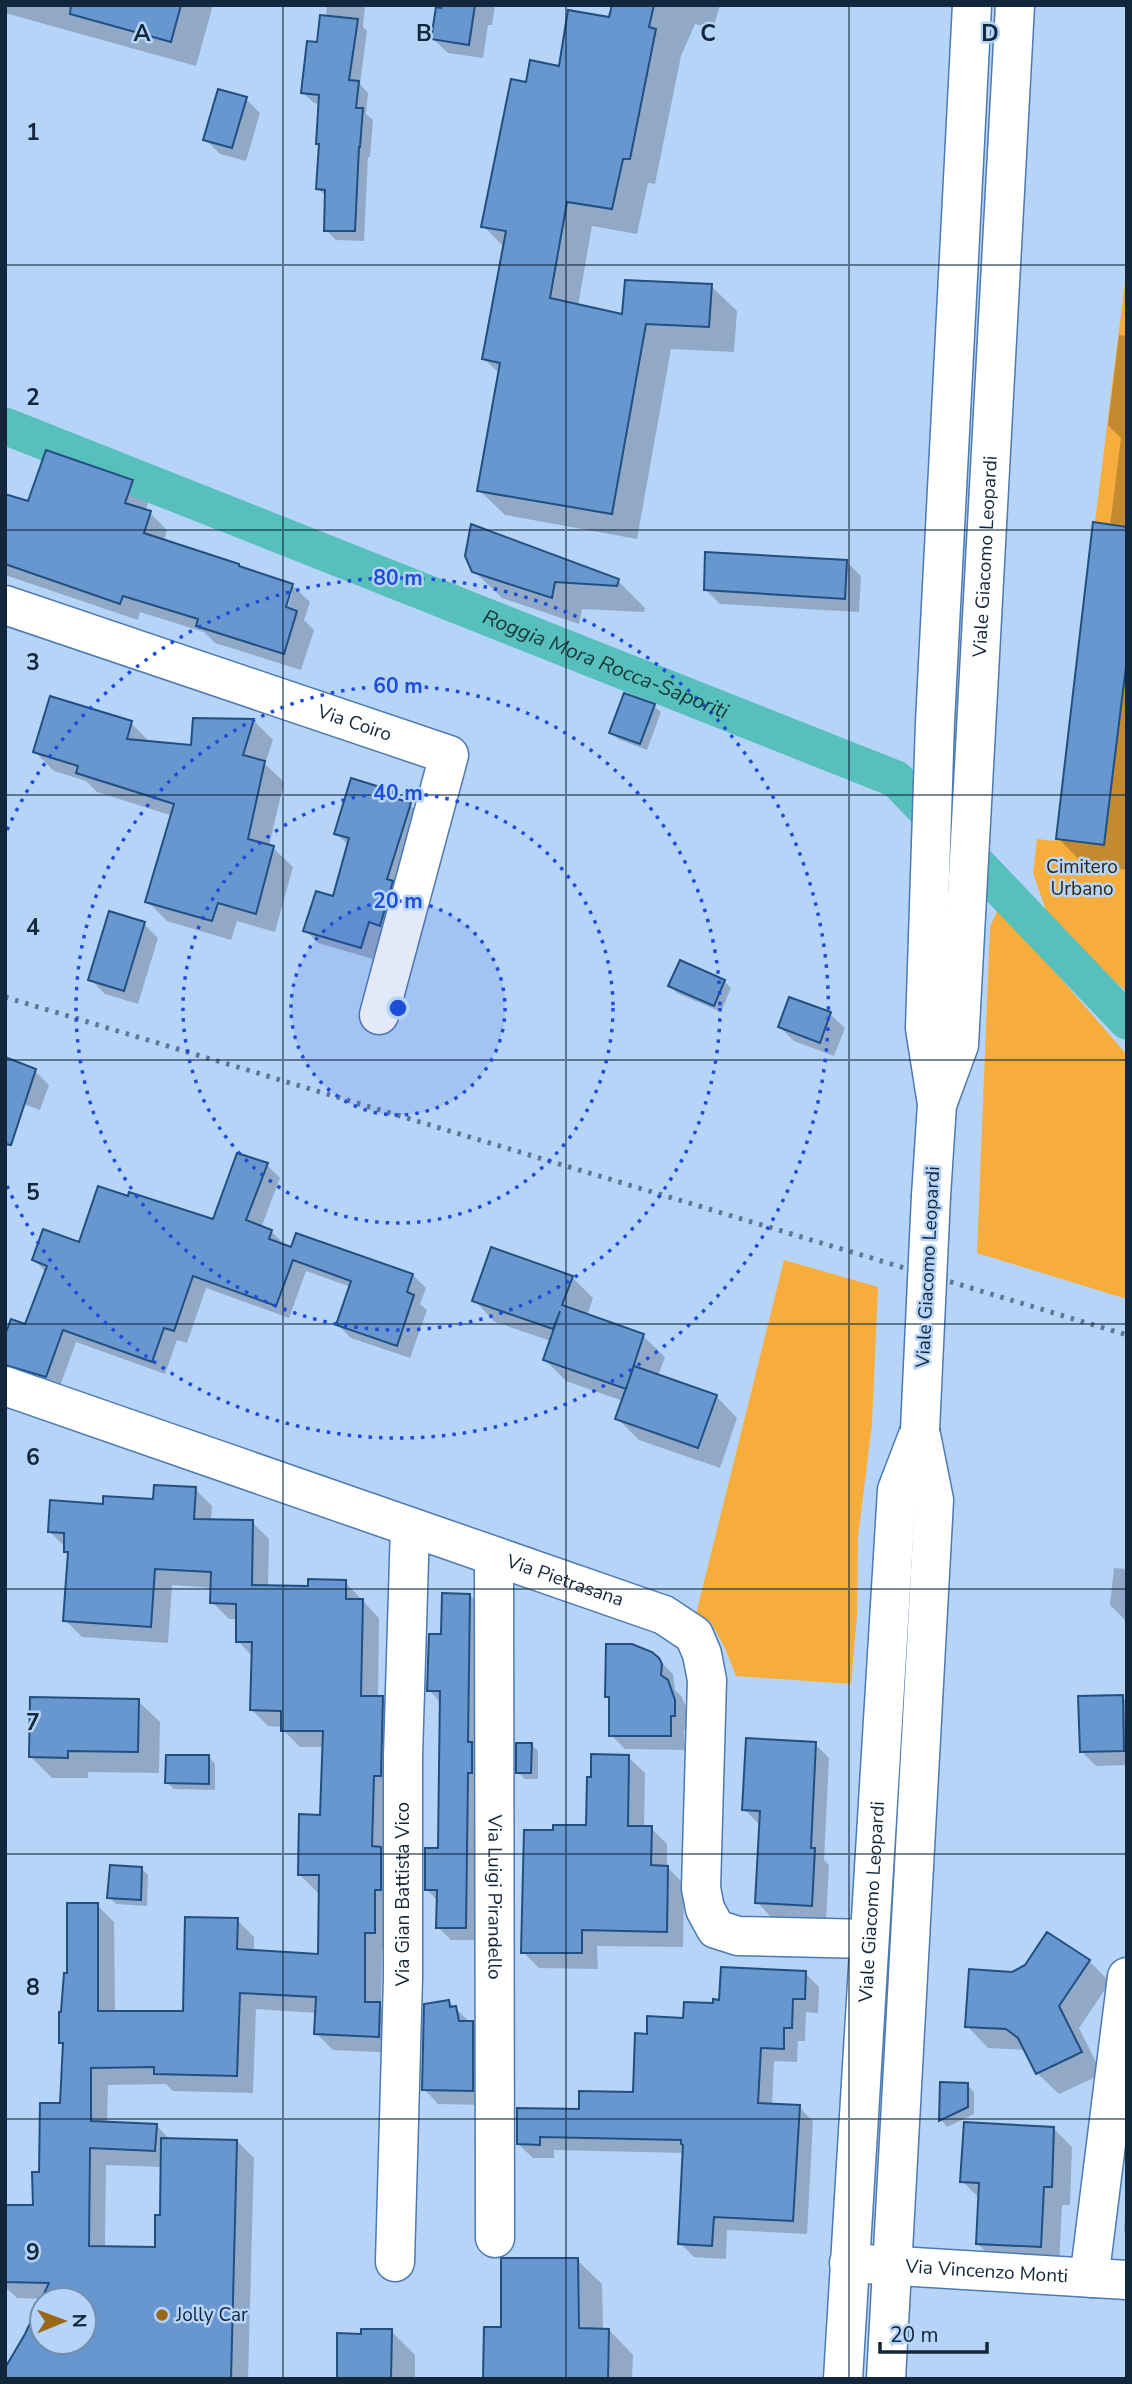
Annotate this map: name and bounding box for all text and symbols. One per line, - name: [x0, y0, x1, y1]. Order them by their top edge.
- text: A: [133, 18, 151, 49]
- text: B: [416, 18, 432, 49]
- text: C: [700, 18, 716, 49]
- text: D: [981, 18, 999, 49]
- text: 1: [26, 117, 40, 148]
- text: 2: [26, 382, 40, 413]
- street label: Viale Giacomo Leopardi: [967, 455, 1004, 659]
- text: 80 m: [373, 564, 423, 592]
- water label: Roggia Mora Rocca-Saporiti: [479, 603, 734, 726]
- text: 3: [26, 647, 40, 678]
- text: 60 m: [373, 672, 423, 700]
- street label: Via Coiro: [313, 698, 395, 748]
- text: 40 m: [373, 779, 423, 807]
- park label: Cimitero Urbano: [1046, 854, 1118, 902]
- text: 20 m: [373, 887, 423, 915]
- text: 4: [26, 912, 40, 943]
- centre of rings: [386, 996, 410, 1020]
- street label: Viale Giacomo Leopardi: [910, 1166, 946, 1369]
- text: 5: [26, 1177, 40, 1208]
- text: 6: [26, 1442, 40, 1473]
- street label: Via Pietrasana: [502, 1548, 627, 1613]
- text: 7: [26, 1707, 40, 1738]
- street label: Viale Giacomo Leopardi: [853, 1800, 891, 2004]
- street label: Via Gian Battista Vico: [390, 1802, 416, 1988]
- street label: Via Luigi Pirandello: [481, 1813, 508, 1980]
- text: 8: [26, 1972, 40, 2003]
- text: 9: [26, 2237, 40, 2268]
- street label: Via Vincenzo Monti: [904, 2253, 1069, 2289]
- north arrow: [28, 2286, 98, 2356]
- place label: Jolly Car: [175, 2302, 248, 2328]
- marker: Jolly Car: [154, 2307, 170, 2323]
- scale bar: [880, 2310, 987, 2354]
- text: N: [66, 2313, 92, 2328]
- text: 20 m: [890, 2321, 939, 2349]

